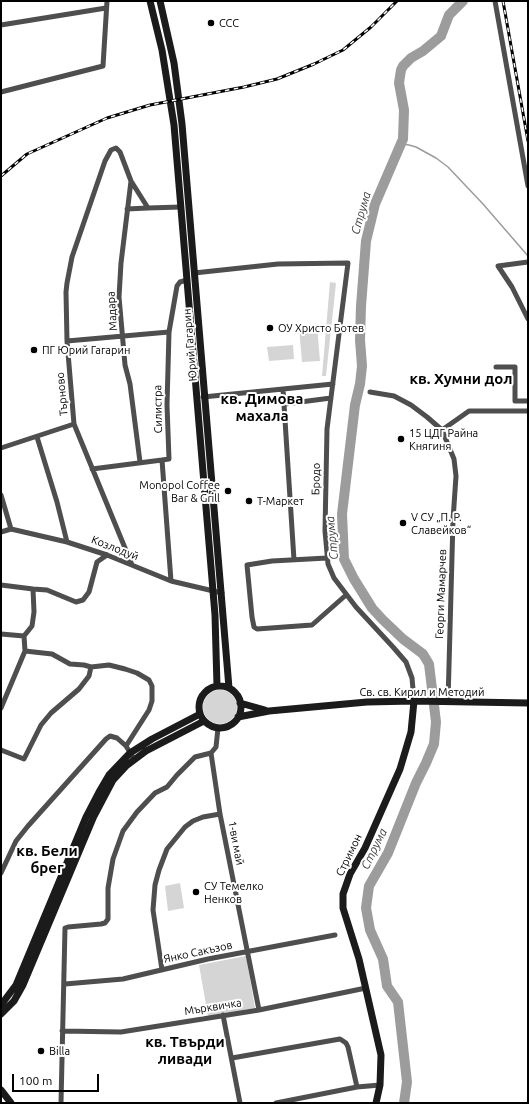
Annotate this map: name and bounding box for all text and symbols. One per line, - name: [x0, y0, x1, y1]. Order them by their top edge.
- place label: CCC: [219, 16, 239, 30]
- marker: CCC: [206, 18, 216, 28]
- water label: Струма: [348, 190, 374, 236]
- street label: Мадара: [104, 291, 120, 331]
- street label: Юрий Гагарин: [180, 308, 200, 382]
- place label: ОУ Христо Ботев: [278, 321, 364, 335]
- marker: ОУ Христо Ботев: [265, 323, 275, 333]
- place label: ПГ Юрий Гагарин: [42, 343, 130, 357]
- marker: ПГ Юрий Гагарин: [29, 345, 39, 355]
- district label: кв. Хумни дол: [409, 370, 513, 388]
- street label: Търново: [54, 372, 70, 416]
- street label: Силистра: [151, 385, 165, 433]
- district label: кв. Димова махала: [221, 390, 303, 425]
- place label: 15 ЦДГ Райна Княгиня: [409, 426, 478, 452]
- marker: 15 ЦДГ Райна Княгиня: [396, 434, 406, 444]
- street label: Бродо: [309, 463, 323, 495]
- place label: Monopol Coffee Bar & Grill: [139, 478, 220, 504]
- marker: Monopol Coffee Bar & Grill: [223, 486, 233, 496]
- place label: Т-Маркет: [257, 494, 304, 508]
- marker: Т-Маркет: [244, 496, 254, 506]
- place label: V СУ „П. Р. Славейков“: [411, 510, 471, 536]
- water label: Струма: [323, 515, 341, 561]
- marker: V СУ „П. Р. Славейков“: [398, 518, 408, 528]
- street label: Козлодуй: [89, 533, 141, 563]
- street label: Георги Мамарчев: [433, 549, 449, 639]
- street label: Св. св. Кирил и Методий: [359, 685, 485, 699]
- street label: 1-ви май: [225, 820, 247, 866]
- water label: Струма: [358, 826, 390, 872]
- street label: Стримон: [333, 832, 365, 878]
- district label: кв. Бели брег: [16, 842, 78, 877]
- place label: СУ Темелко Ненков: [204, 879, 264, 905]
- marker: СУ Темелко Ненков: [191, 887, 201, 897]
- street label: Янко Сакъзов: [162, 938, 234, 966]
- street label: Мърквичка: [183, 996, 243, 1018]
- district label: кв. Твърди ливади: [145, 1033, 225, 1068]
- place label: Billa: [49, 1044, 70, 1058]
- marker: Billa: [36, 1046, 46, 1056]
- scale bar: [14, 1066, 101, 1092]
- text: 100 m: [19, 1074, 52, 1087]

